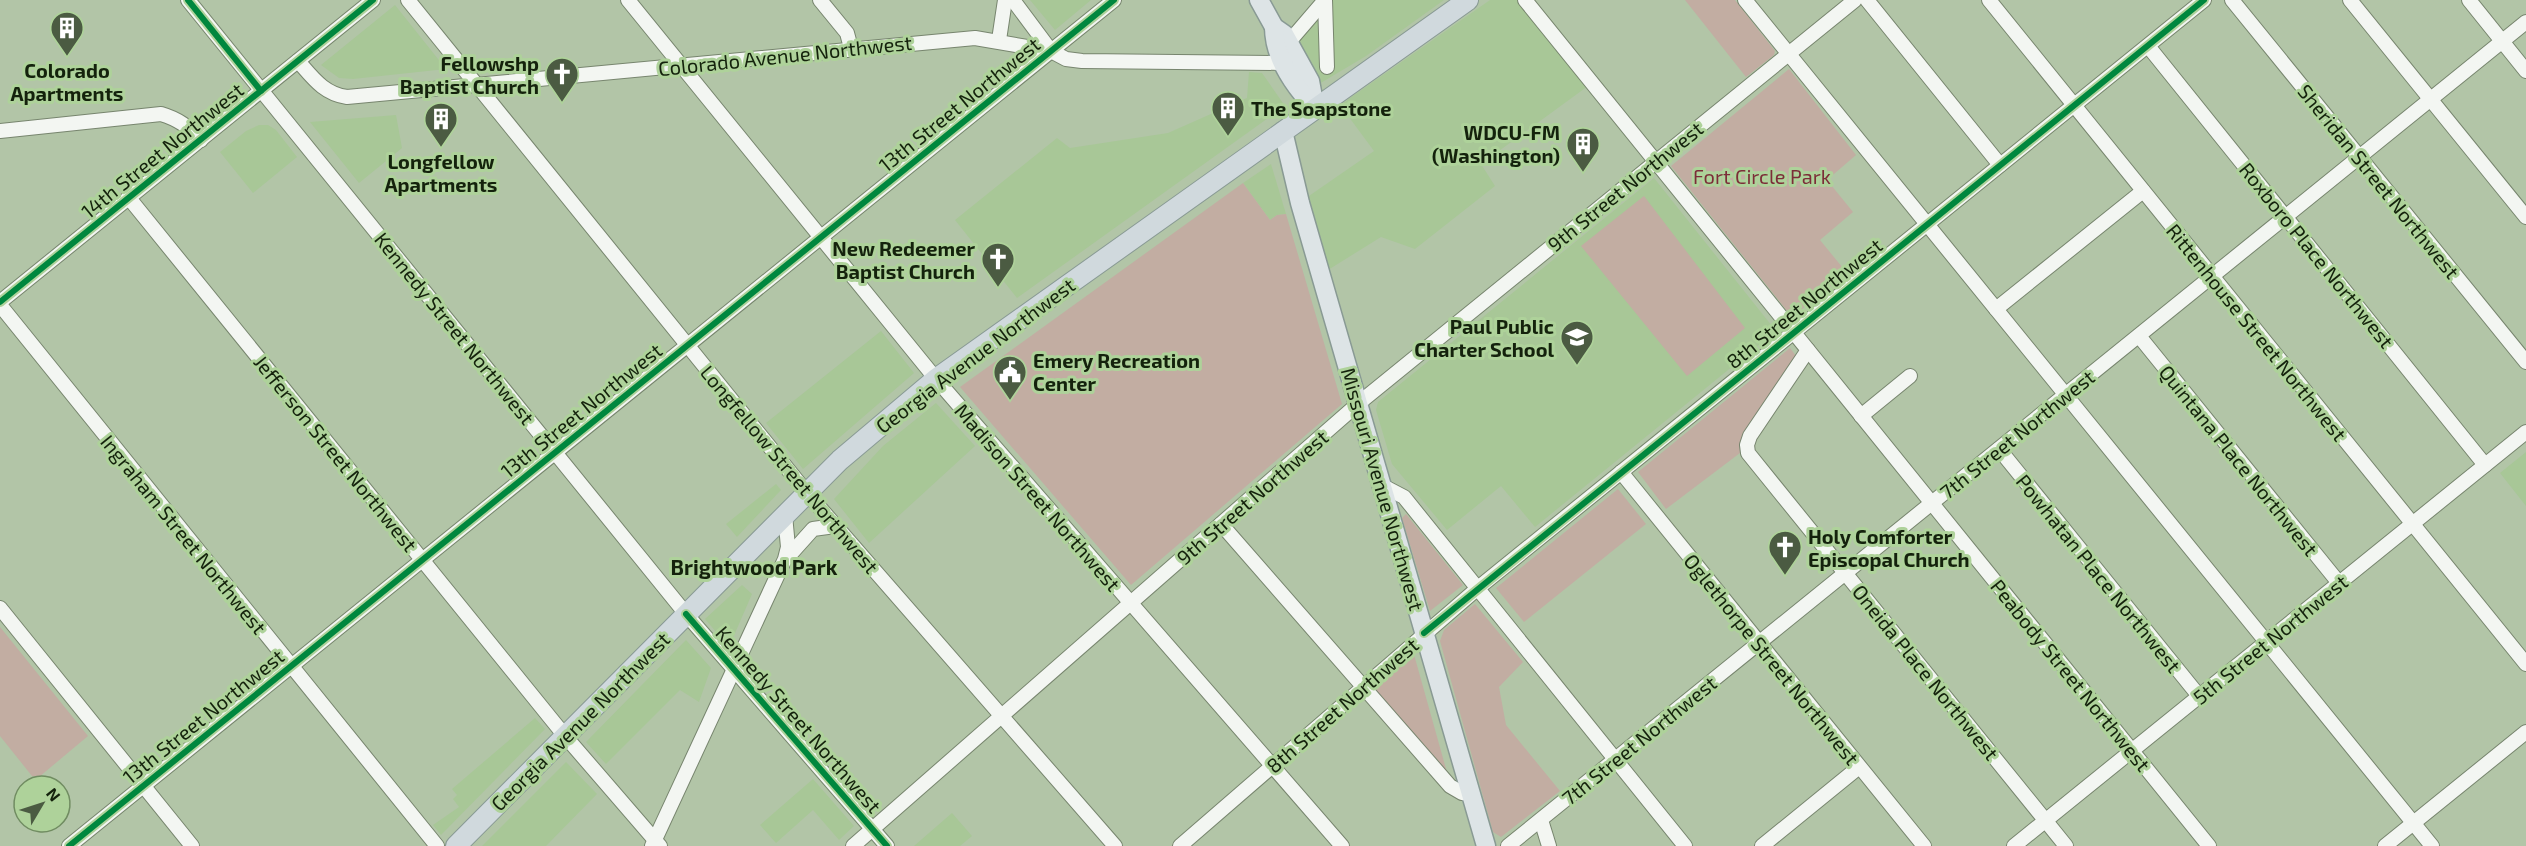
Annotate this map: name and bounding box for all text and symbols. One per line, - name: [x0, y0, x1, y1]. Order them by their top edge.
- building icon: Colorado Apartments: [49, 10, 85, 57]
- street label: Colorado Avenue Northwest: [657, 30, 913, 80]
- street label: 13th Street Northwest: [874, 31, 1045, 176]
- place label: Fellowshp Baptist Church: [400, 51, 539, 98]
- church icon: Fellowshp Baptist Church: [544, 56, 580, 103]
- place label: Colorado Apartments: [11, 58, 123, 105]
- street label: 14th Street Northwest: [76, 77, 248, 223]
- street label: Sheridan Street Northwest: [2293, 79, 2465, 283]
- building icon: The Soapstone: [1210, 90, 1246, 137]
- place label: The Soapstone: [1251, 96, 1392, 120]
- building icon: Longfellow Apartments: [423, 101, 459, 148]
- street label: 9th Street Northwest: [1543, 116, 1708, 256]
- place label: WDCU-FM (Washington): [1432, 120, 1560, 167]
- building icon: WDCU-FM (Washington): [1565, 126, 1601, 173]
- place label: Longfellow Apartments: [385, 149, 497, 196]
- street label: Roxboro Place Northwest: [2235, 157, 2399, 353]
- park label: Fort Circle Park: [1693, 164, 1831, 188]
- street label: Rittenhouse Street Northwest: [2162, 219, 2352, 446]
- street label: Kennedy Street Northwest: [370, 227, 540, 429]
- street label: 8th Street Northwest: [1721, 233, 1887, 373]
- place label: New Redeemer Baptist Church: [832, 236, 975, 283]
- church icon: New Redeemer Baptist Church: [980, 241, 1016, 288]
- street label: Georgia Avenue Northwest: [871, 272, 1079, 438]
- place label: Paul Public Charter School: [1414, 314, 1554, 361]
- school or university icon: Paul Public Charter School: [1559, 319, 1595, 366]
- street label: 13th Street Northwest: [496, 337, 667, 482]
- place label: Emery Recreation Center: [1033, 348, 1200, 395]
- street label: Jefferson Street Northwest: [249, 350, 423, 556]
- public building icon: Emery Recreation Center: [992, 354, 1028, 401]
- street label: Longfellow Street Northwest: [696, 360, 884, 578]
- street label: Quintana Place Northwest: [2155, 360, 2324, 560]
- street label: 7th Street Northwest: [1935, 364, 2099, 504]
- street label: Missouri Avenue Northwest: [1337, 365, 1429, 614]
- street label: Madison Street Northwest: [950, 398, 1126, 596]
- street label: 9th Street Northwest: [1171, 424, 1333, 569]
- street label: Ingraham Street Northwest: [96, 430, 272, 639]
- street label: Powhatan Place Northwest: [2012, 469, 2187, 677]
- place label: Holy Comforter Episcopal Church: [1808, 524, 1970, 571]
- church icon: Holy Comforter Episcopal Church: [1767, 529, 1803, 576]
- street label: Oglethorpe Street Northwest: [1680, 549, 1865, 770]
- district label: Brightwood Park: [671, 554, 838, 579]
- street label: 5th Street Northwest: [2188, 569, 2352, 709]
- street label: Peabody Street Northwest: [1986, 574, 2156, 776]
- street label: Oneida Place Northwest: [1848, 579, 2004, 765]
- street label: Kennedy Street Northwest: [711, 621, 887, 818]
- street label: Georgia Avenue Northwest: [486, 626, 675, 815]
- street label: 8th Street Northwest: [1261, 632, 1423, 778]
- street label: 13th Street Northwest: [118, 643, 289, 788]
- street label: 7th Street Northwest: [1557, 670, 1721, 810]
- north arrow: [12, 774, 72, 834]
- text: N: [43, 784, 65, 805]

